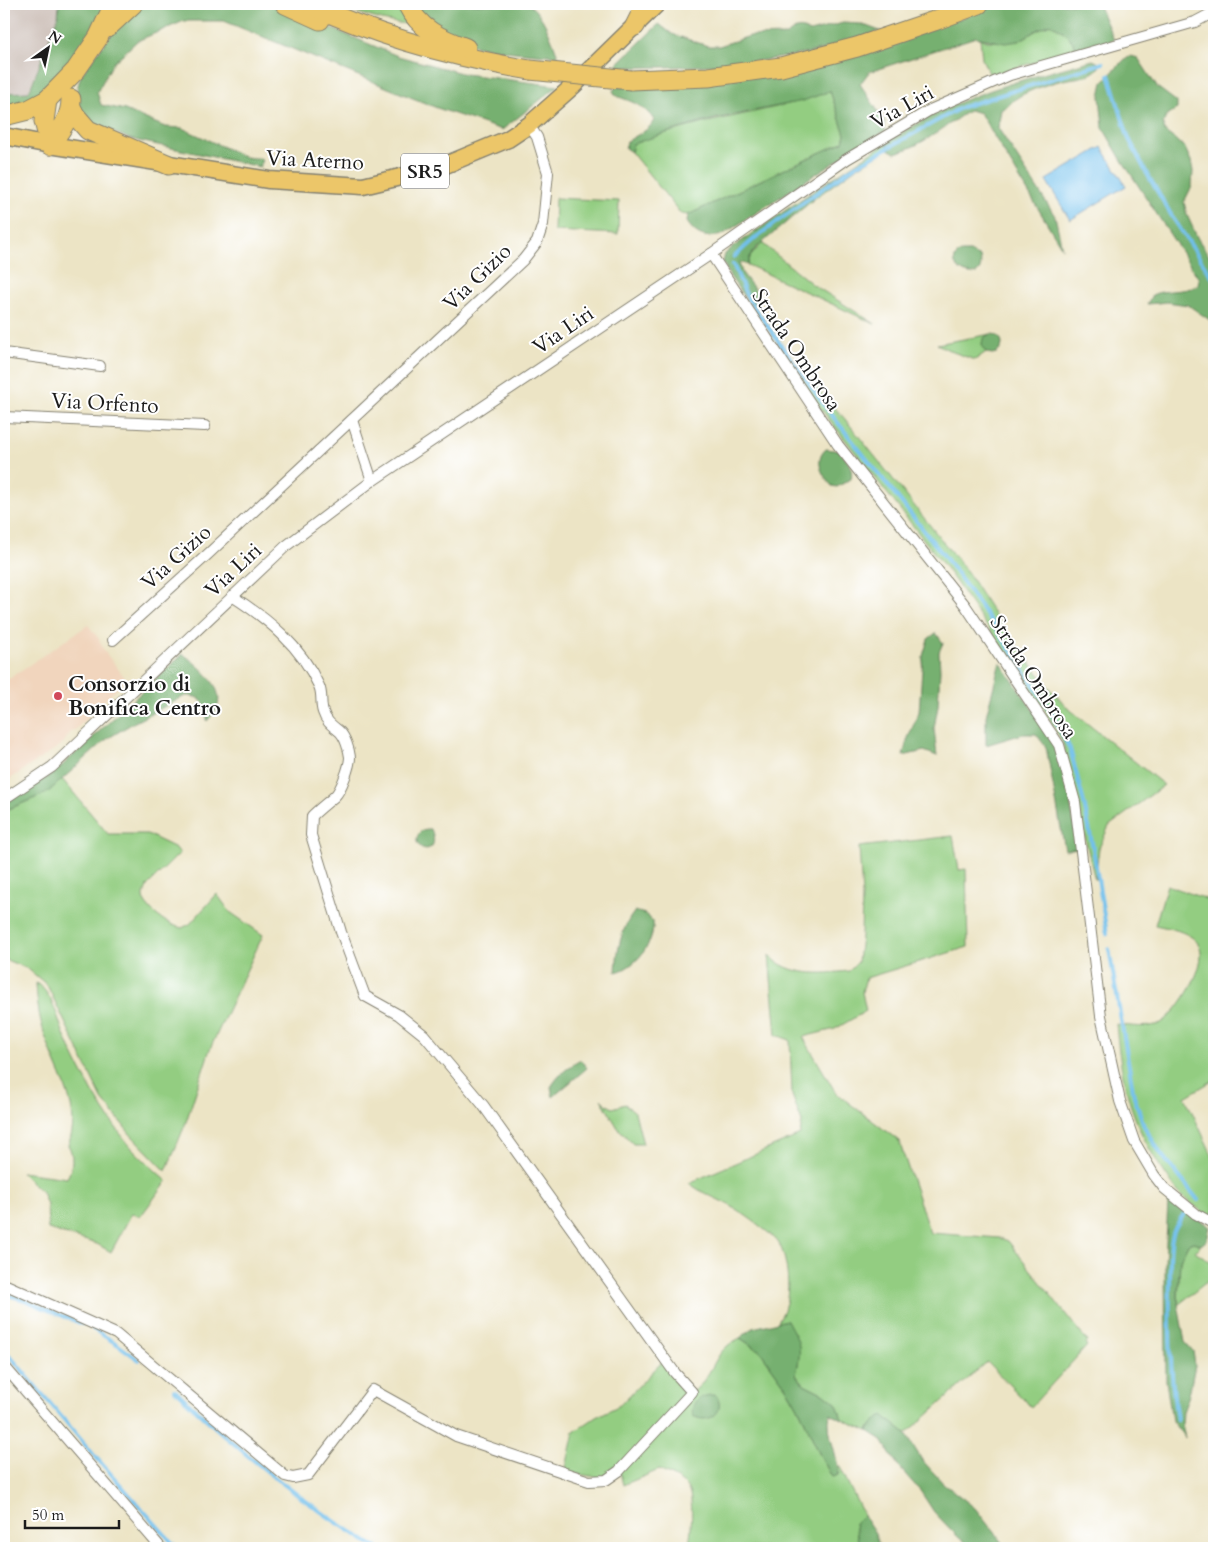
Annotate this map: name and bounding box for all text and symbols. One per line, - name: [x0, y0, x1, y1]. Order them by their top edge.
- north arrow: [22, 22, 72, 72]
- text: N: [45, 26, 65, 49]
- street label: Via Liri: [865, 78, 939, 137]
- street label: Via Aterno: [265, 143, 365, 178]
- road number: SR5: [401, 154, 449, 188]
- street label: Via Gizio: [437, 237, 518, 317]
- street label: Strada Ombrosa: [745, 283, 848, 417]
- street label: Via Liri: [527, 299, 600, 362]
- street label: Via Orfento: [50, 386, 160, 421]
- street label: Via Gizio: [135, 518, 218, 597]
- street label: Via Liri: [199, 536, 268, 604]
- street label: Strada Ombrosa: [983, 610, 1084, 745]
- place label: Consorzio di Bonifica Centro: [68, 670, 221, 723]
- marker: Consorzio di Bonifica Centro: [52, 690, 64, 702]
- scale bar: [25, 1497, 119, 1529]
- text: 50 m: [32, 1505, 64, 1525]

